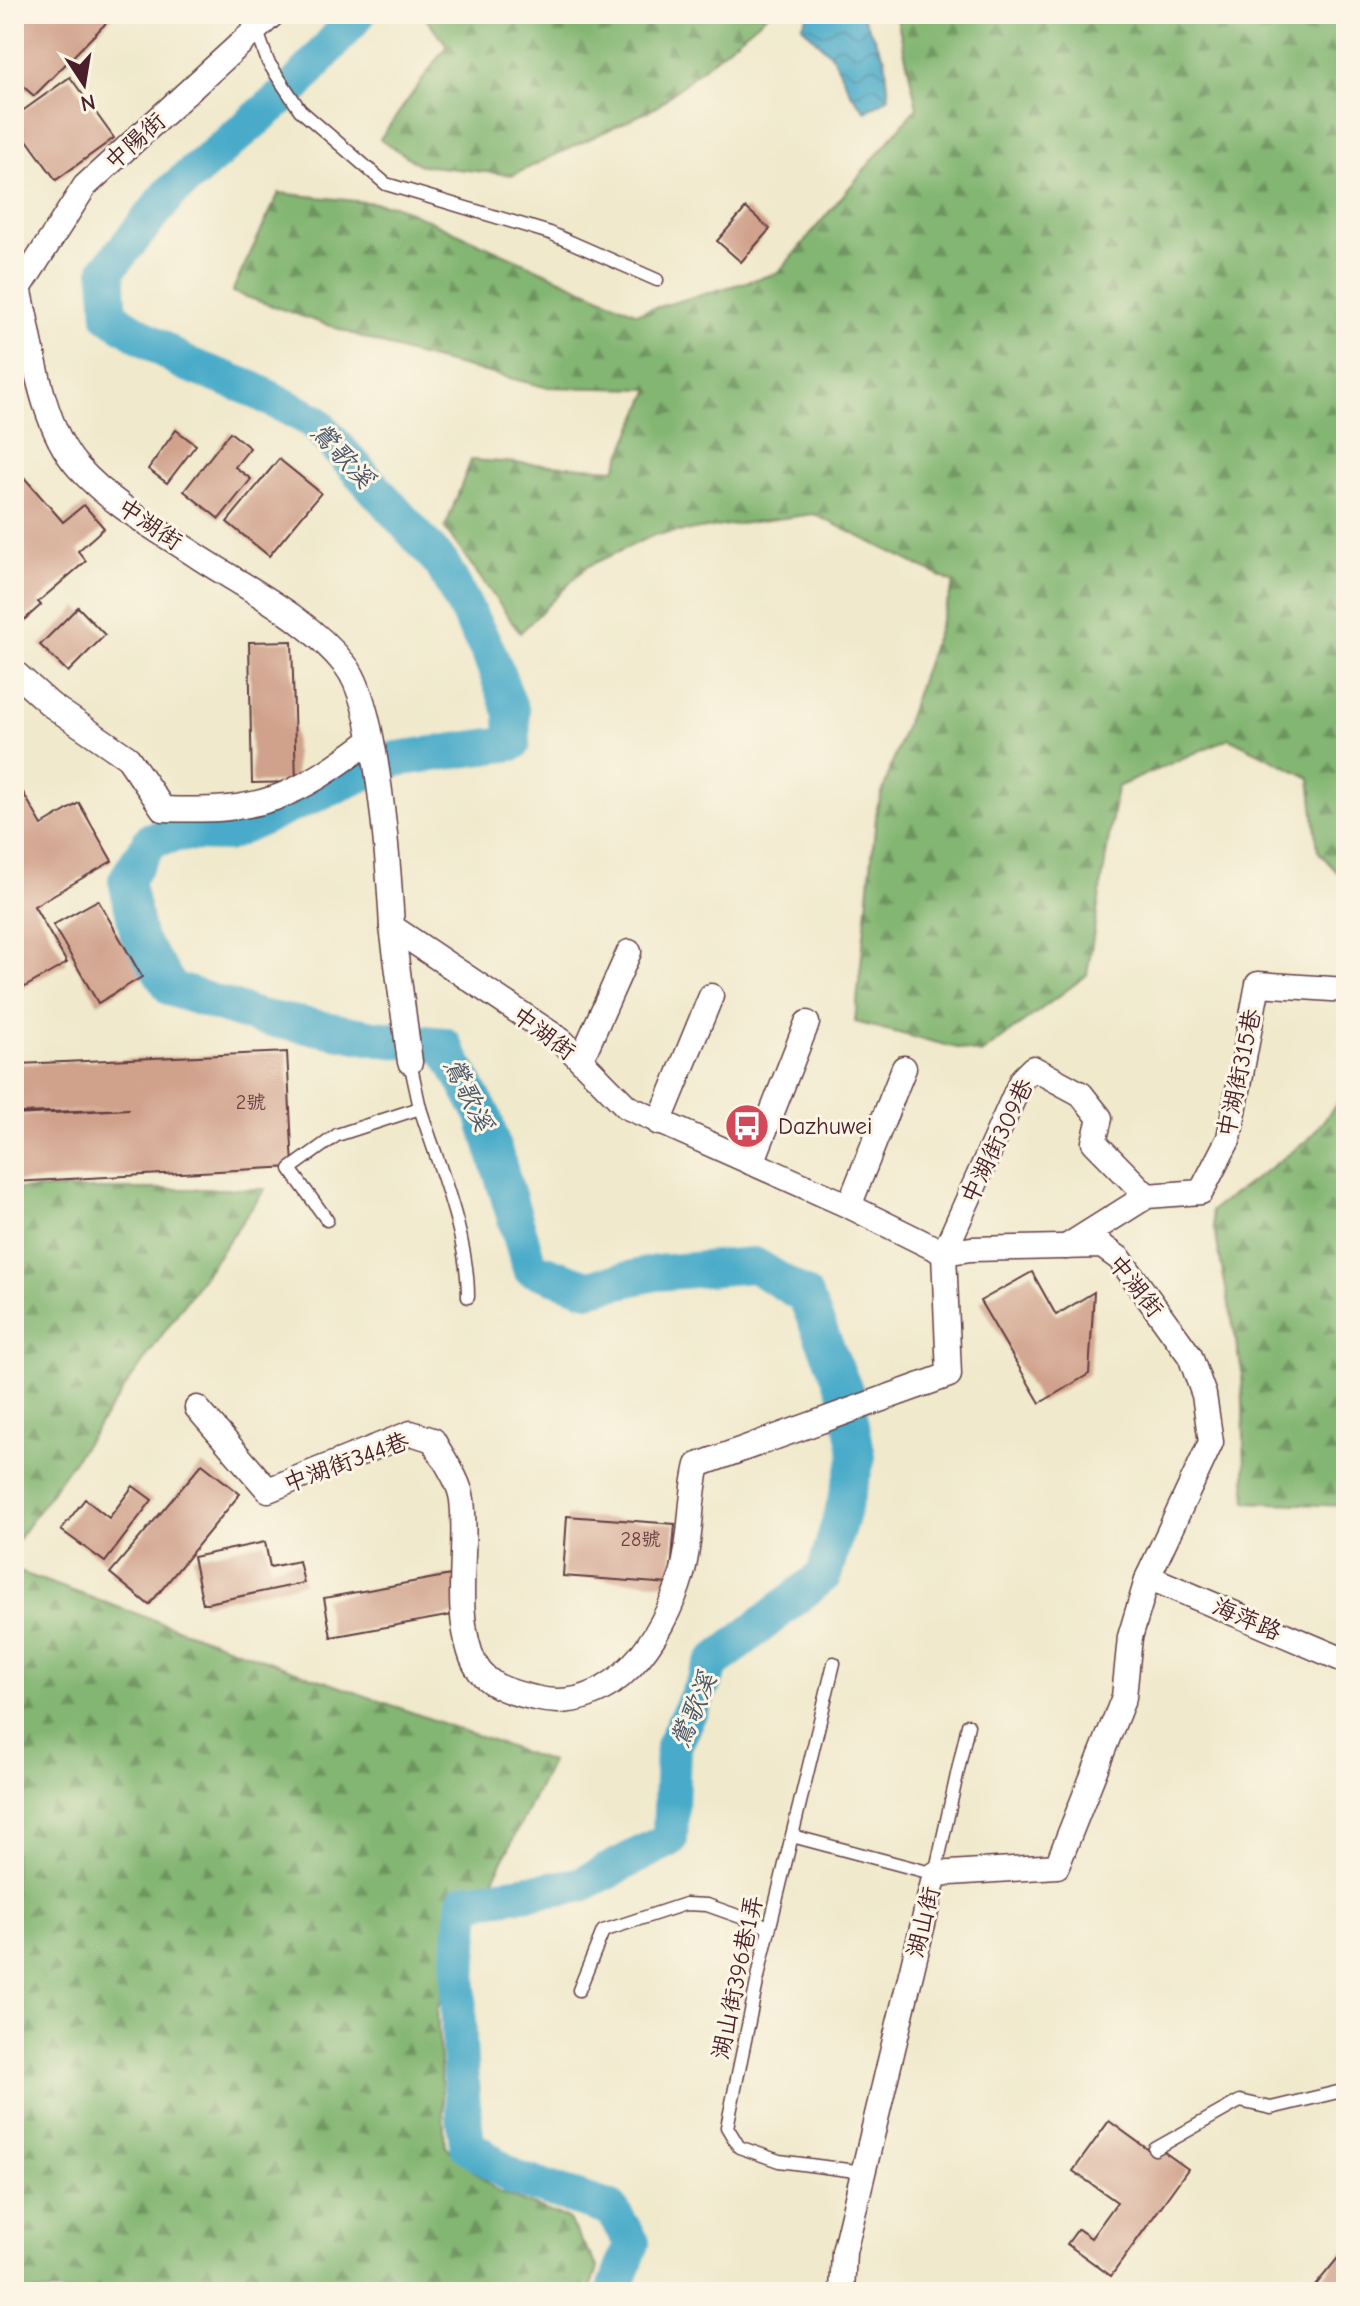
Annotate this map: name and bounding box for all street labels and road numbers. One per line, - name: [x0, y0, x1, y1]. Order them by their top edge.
- street label: 中陽街: [99, 107, 171, 175]
- street label: 中湖街: [112, 492, 188, 556]
- street label: 中湖街: [507, 1000, 581, 1066]
- street label: 中湖街315巷: [1212, 1006, 1266, 1140]
- street label: 中湖街309巷: [955, 1074, 1039, 1208]
- street label: 中湖街: [1102, 1249, 1170, 1323]
- street label: 中湖街344巷: [279, 1426, 413, 1498]
- street label: 海萍路: [1208, 1592, 1286, 1646]
- street label: 湖山街: [901, 1884, 945, 1960]
- street label: 湖山街396巷1弄: [706, 1892, 768, 2062]

